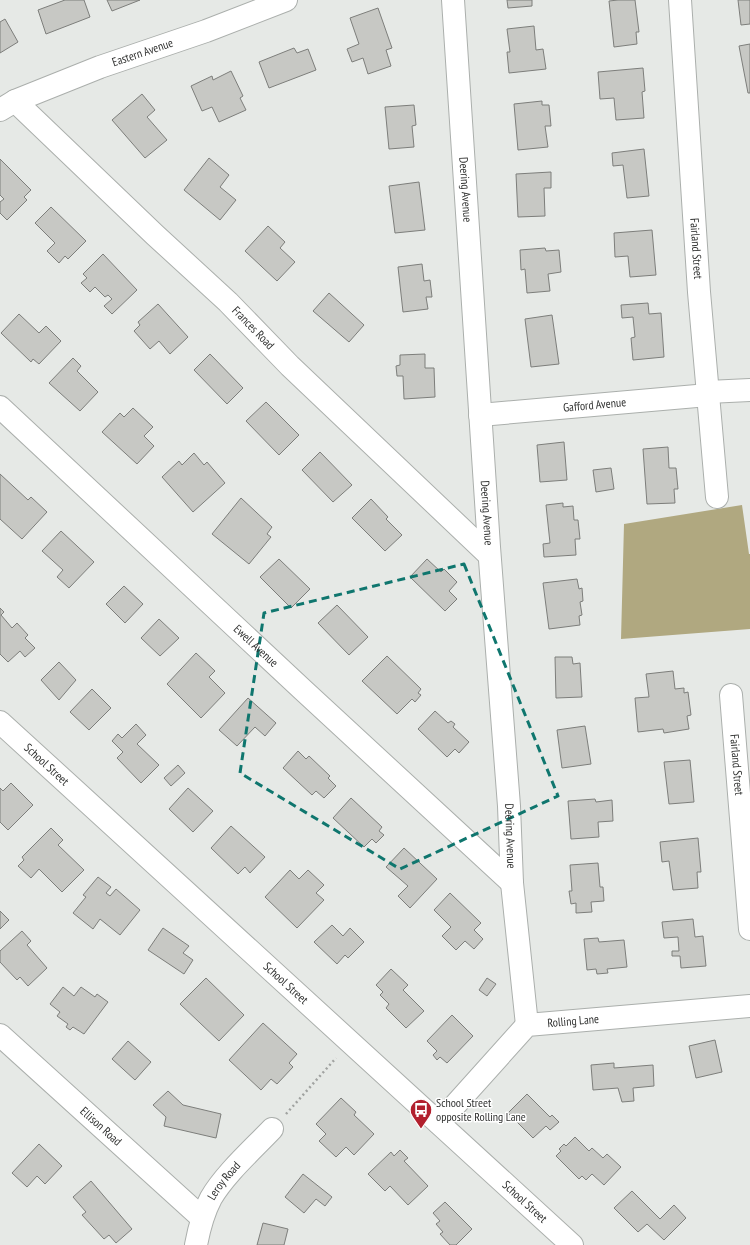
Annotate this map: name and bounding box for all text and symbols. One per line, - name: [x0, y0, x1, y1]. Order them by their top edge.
- street label: Eastern Avenue: [110, 35, 175, 69]
- street label: Deering Avenue: [456, 157, 476, 223]
- street label: Fairland Street: [687, 217, 706, 280]
- street label: Frances Road: [229, 303, 278, 352]
- street label: Gafford Avenue: [562, 394, 627, 415]
- street label: Deering Avenue: [478, 480, 497, 546]
- street label: Ewell Avenue: [231, 621, 281, 670]
- street label: Fairland Street: [727, 734, 747, 797]
- street label: School Street: [21, 740, 73, 789]
- street label: Deering Avenue: [502, 803, 519, 869]
- street label: School Street: [260, 959, 312, 1007]
- street label: Rolling Lane: [547, 1011, 599, 1030]
- place label: School Street opposite Rolling Lane: [436, 1095, 526, 1124]
- bus stop icon: School Street opposite Rolling Lane: [408, 1097, 434, 1130]
- street label: Ellison Road: [77, 1103, 125, 1149]
- street label: Leroy Road: [204, 1158, 243, 1202]
- street label: School Street: [500, 1177, 551, 1226]

